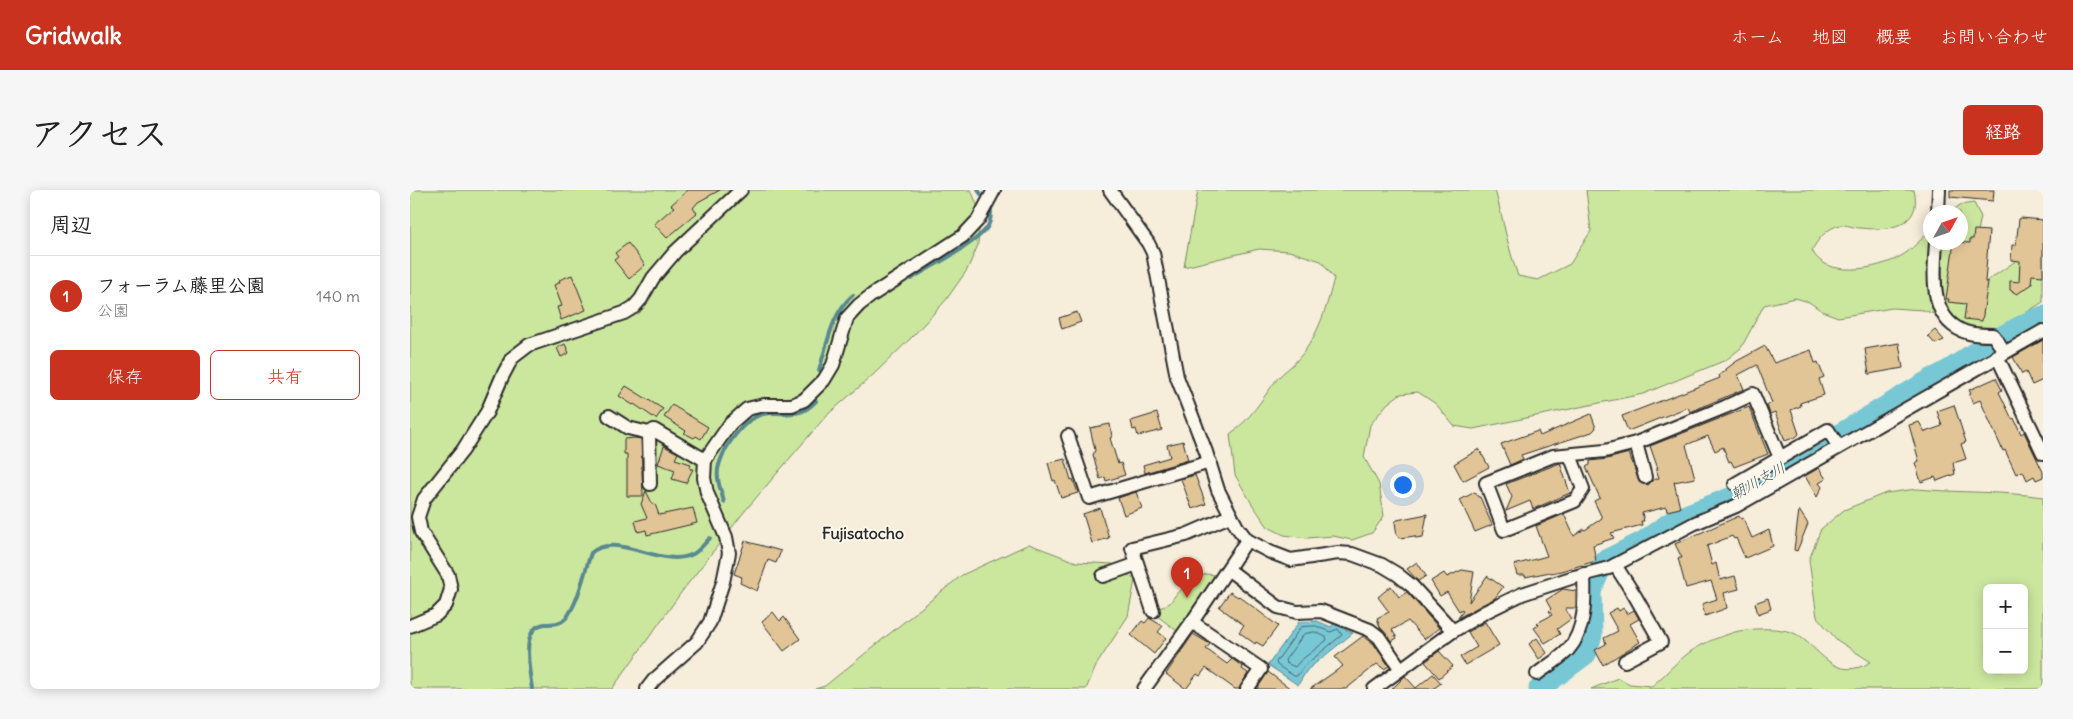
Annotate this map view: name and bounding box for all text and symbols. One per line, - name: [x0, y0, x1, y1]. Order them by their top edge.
- text: Gridwalk: [25, 20, 122, 50]
- text: ホーム: [1731, 25, 1784, 48]
- text: 地図: [1812, 25, 1848, 48]
- text: 概要: [1876, 25, 1912, 48]
- text: お問い合わせ: [1940, 25, 2048, 48]
- button: 経路: [1963, 105, 2043, 155]
- text: アクセス: [30, 111, 168, 155]
- north arrow: [1923, 205, 1968, 250]
- text: 周辺: [50, 211, 92, 238]
- text: フォーラム藤里公園: [97, 273, 265, 297]
- text: 1: [63, 286, 69, 306]
- text: 140 m: [316, 286, 360, 306]
- text: 公園: [97, 300, 129, 320]
- button: 保存: [50, 350, 200, 400]
- button: 共有: [210, 350, 360, 400]
- water label: 朝川支川: [1727, 458, 1789, 503]
- your location: [1390, 472, 1416, 498]
- district label: Fujisatocho: [822, 523, 904, 543]
- pin: 1: [1171, 557, 1203, 598]
- map controls: [1983, 584, 2028, 674]
- button: +: [1983, 584, 2028, 629]
- button: −: [1983, 629, 2028, 674]

